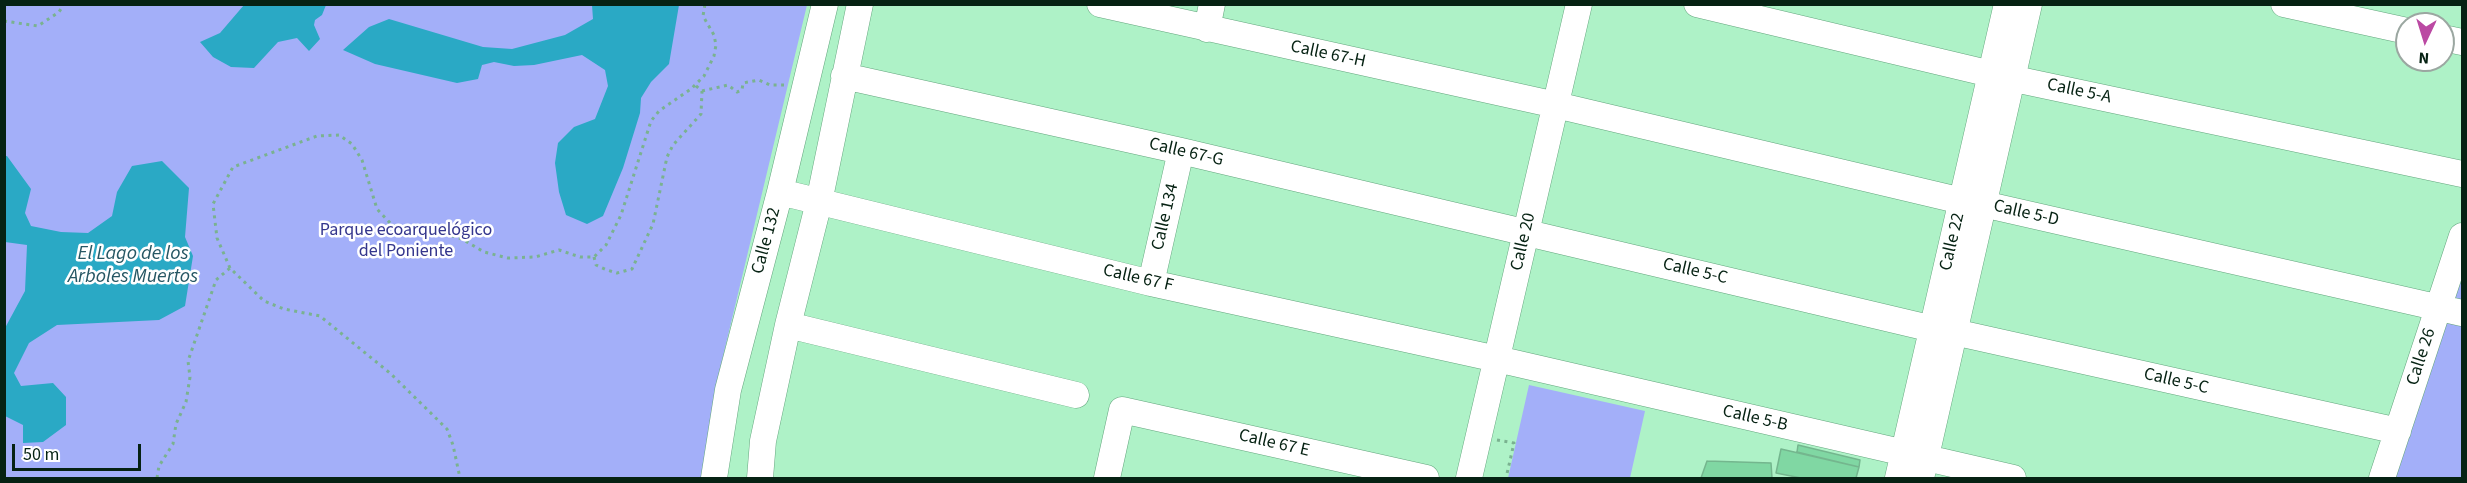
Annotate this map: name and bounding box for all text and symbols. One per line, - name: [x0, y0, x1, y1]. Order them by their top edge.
- north arrow: [2395, 12, 2455, 72]
- street label: Calle 67-H: [1288, 37, 1368, 73]
- text: N: [2418, 47, 2430, 69]
- street label: Calle 5-A: [2045, 75, 2113, 109]
- street label: Calle 67-G: [1147, 134, 1225, 172]
- street label: Calle 134: [1148, 181, 1184, 253]
- street label: Calle 5-D: [1991, 196, 2061, 232]
- street label: Calle 132: [748, 205, 786, 277]
- street label: Calle 20: [1507, 211, 1541, 273]
- street label: Calle 22: [1936, 211, 1970, 273]
- park label: Parque ecoarquelógico del Poniente: [320, 220, 492, 262]
- water label: El Lago de los Arboles Muertos: [68, 243, 198, 290]
- street label: Calle 5-C: [1660, 254, 1730, 290]
- street label: Calle 67 F: [1101, 260, 1175, 298]
- street label: Calle 26: [2403, 326, 2441, 388]
- street label: Calle 5-C: [2141, 364, 2211, 400]
- street label: Calle 5-B: [1720, 401, 1790, 437]
- street label: Calle 67 E: [1236, 425, 1312, 463]
- scale bar: [15, 432, 144, 470]
- text: 50 m: [23, 442, 59, 467]

